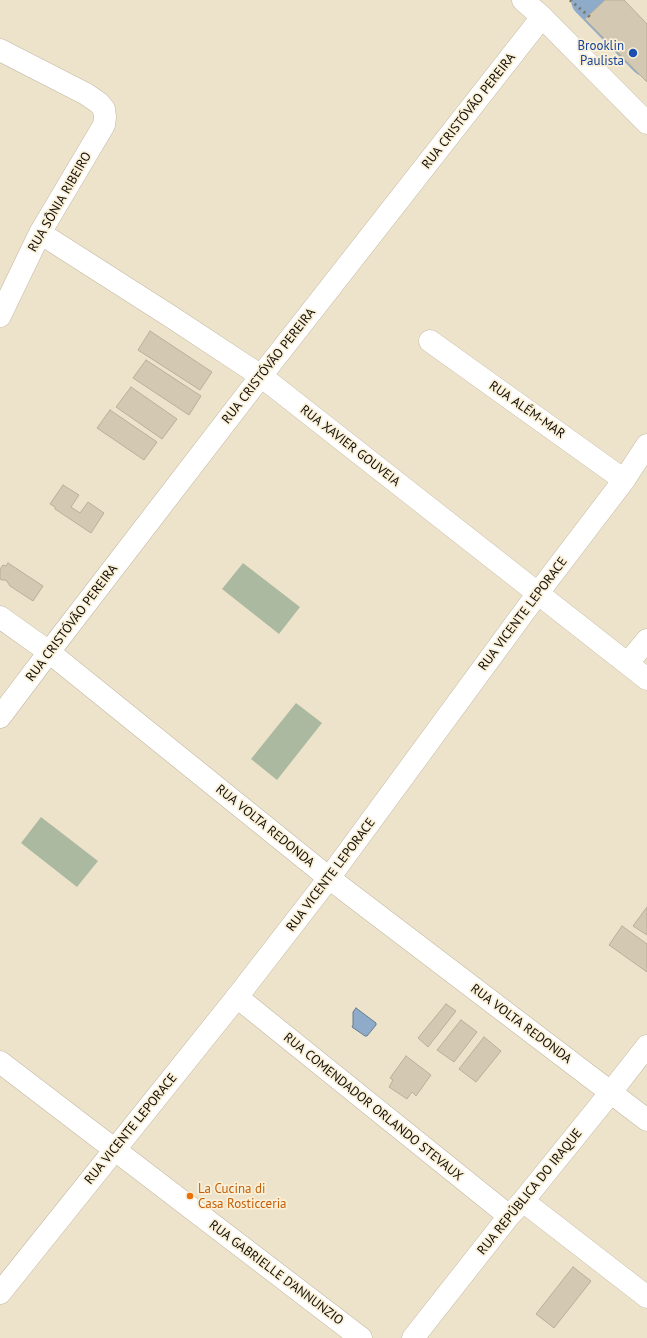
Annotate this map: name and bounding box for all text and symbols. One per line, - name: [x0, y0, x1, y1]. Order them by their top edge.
- place label: Brooklin Paulista: [577, 38, 624, 69]
- marker: Brooklin Paulista: [627, 47, 639, 59]
- street label: RUA CRISTÓVÃO PEREIRA: [419, 50, 519, 172]
- street label: RUA SÔNIA RIBEIRO: [25, 149, 95, 255]
- street label: RUA CRISTÓVÃO PEREIRA: [219, 305, 319, 427]
- street label: RUA ALÉM-MAR: [486, 378, 568, 442]
- street label: RUA XAVIER GOUVEIA: [297, 402, 403, 490]
- street label: RUA VICENTE LEPORACE: [475, 554, 571, 674]
- street label: RUA CRISTÓVÃO PEREIRA: [23, 561, 121, 685]
- street label: RUA VOLTA REDONDA: [213, 781, 317, 871]
- street label: RUA VICENTE LEPORACE: [283, 815, 379, 935]
- street label: RUA VOLTA REDONDA: [467, 981, 575, 1067]
- street label: RUA COMENDADOR ORLANDO STEVAUX: [280, 1030, 466, 1184]
- street label: RUA VICENTE LEPORACE: [82, 1070, 180, 1188]
- street label: RUA REPÚBLICA DO IRAQUE: [474, 1126, 586, 1258]
- place label: La Cucina di Casa Rosticceria: [198, 1181, 287, 1212]
- marker: La Cucina di Casa Rosticceria: [185, 1191, 195, 1201]
- street label: RUA GABRIELLE D'ANNUNZIO: [206, 1217, 346, 1329]

